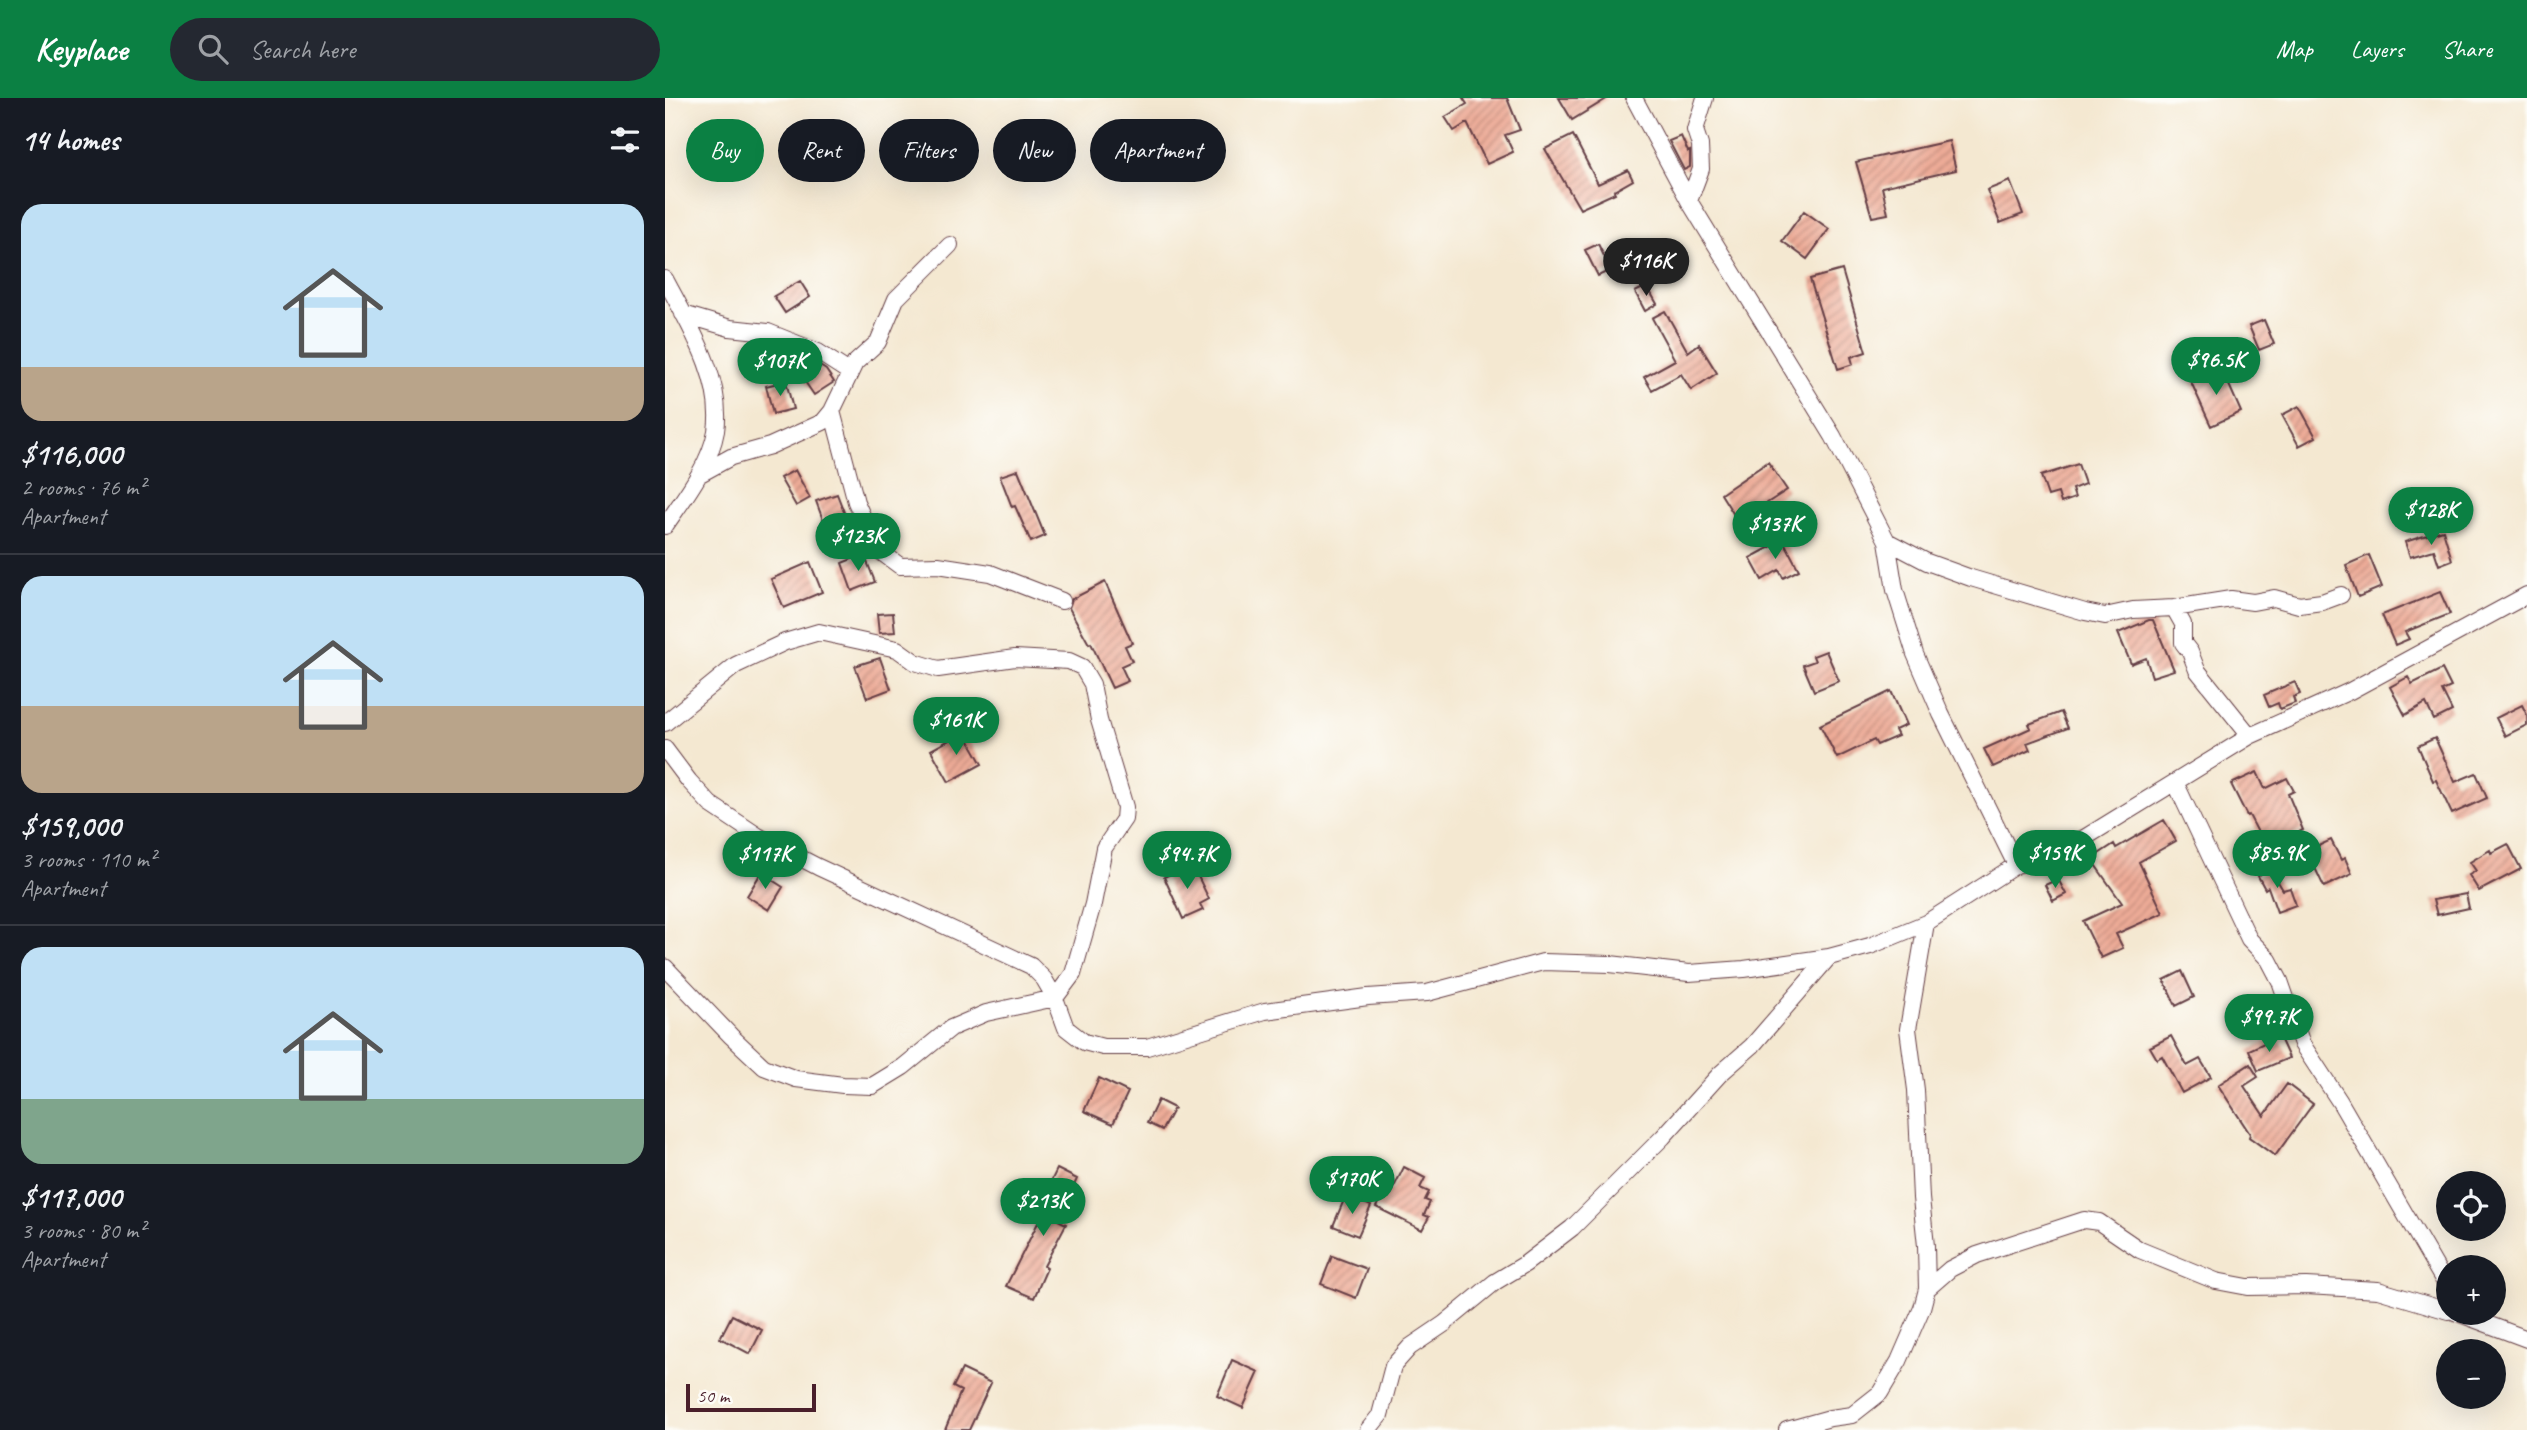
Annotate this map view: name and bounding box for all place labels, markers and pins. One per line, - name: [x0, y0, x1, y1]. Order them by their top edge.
- pin: $116K: [1597, 238, 1695, 298]
- pin: $107K: [731, 338, 829, 398]
- pin: $96.5K: [2159, 338, 2273, 397]
- pin: $128K: [2382, 488, 2480, 547]
- pin: $137K: [1726, 502, 1824, 561]
- pin: $123K: [809, 514, 907, 573]
- pin: $161K: [907, 698, 1005, 757]
- pin: $159K: [2006, 830, 2104, 890]
- pin: $85.9K: [2220, 830, 2334, 890]
- pin: $117K: [716, 832, 814, 891]
- pin: $94.7K: [1130, 832, 1244, 891]
- pin: $99.7K: [2212, 995, 2326, 1054]
- pin: $170K: [1303, 1156, 1401, 1216]
- pin: $213K: [994, 1178, 1092, 1238]

